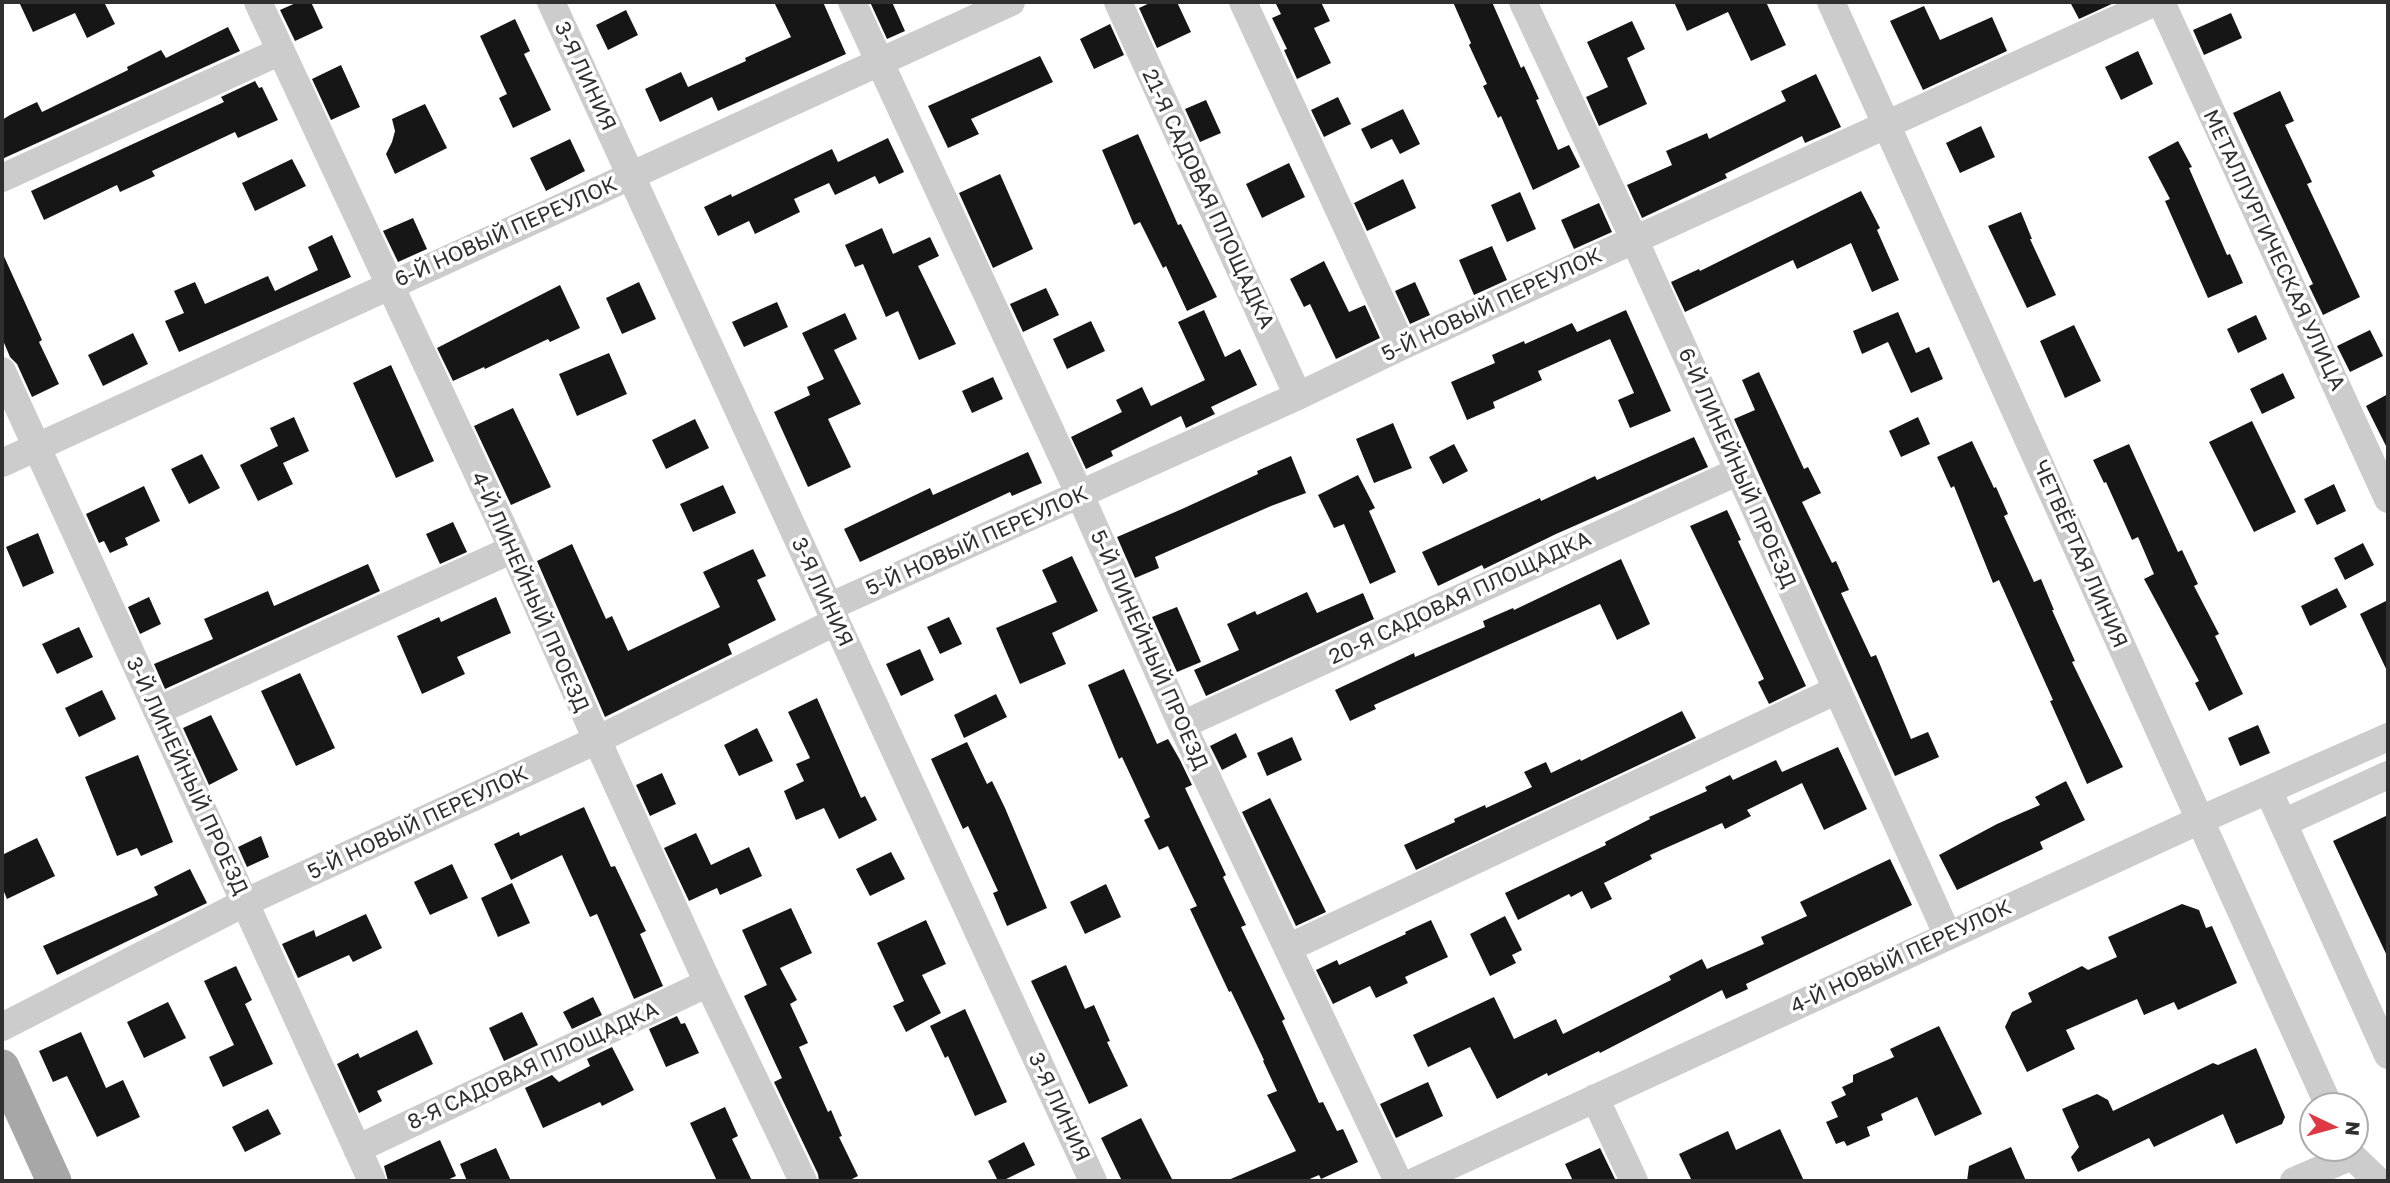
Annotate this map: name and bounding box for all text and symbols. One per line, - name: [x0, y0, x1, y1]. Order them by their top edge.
- street label: 3-Я ЛИНИЯ: [549, 18, 621, 134]
- street label: 21-Я САДОВАЯ ПЛОЩАДКА: [1137, 65, 1279, 333]
- street label: МЕТАЛЛУРГИЧЕСКАЯ УЛИЦА: [2198, 106, 2350, 394]
- street label: 6-Й НОВЫЙ ПЕРЕУЛОК: [391, 172, 621, 292]
- street label: 5-Й НОВЫЙ ПЕРЕУЛОК: [1378, 243, 1606, 367]
- street label: 6-Й ЛИНЕЙНЫЙ ПРОЕЗД: [1673, 344, 1801, 592]
- street label: ЧЕТВЁРТАЯ ЛИНИЯ: [2027, 456, 2133, 652]
- street label: 4-Й ЛИНЕЙНЫЙ ПРОЕЗД: [466, 468, 594, 716]
- street label: 5-Й НОВЫЙ ПЕРЕУЛОК: [862, 481, 1092, 601]
- street label: 5-Й ЛИНЕЙНЫЙ ПРОЕЗД: [1085, 526, 1213, 774]
- street label: 20-Я САДОВАЯ ПЛОЩАДКА: [1325, 526, 1595, 670]
- street label: 3-Я ЛИНИЯ: [786, 534, 858, 650]
- street label: 3-Й ЛИНЕЙНЫЙ ПРОЕЗД: [121, 653, 253, 899]
- street label: 5-Й НОВЫЙ ПЕРЕУЛОК: [304, 761, 532, 885]
- street label: 4-Й НОВЫЙ ПЕРЕУЛОК: [1787, 895, 2015, 1019]
- street label: 8-Я САДОВАЯ ПЛОЩАДКА: [403, 997, 663, 1135]
- street label: 3-Я ЛИНИЯ: [1023, 1049, 1095, 1165]
- north arrow: [2299, 1092, 2369, 1162]
- text: N: [2341, 1120, 2366, 1137]

